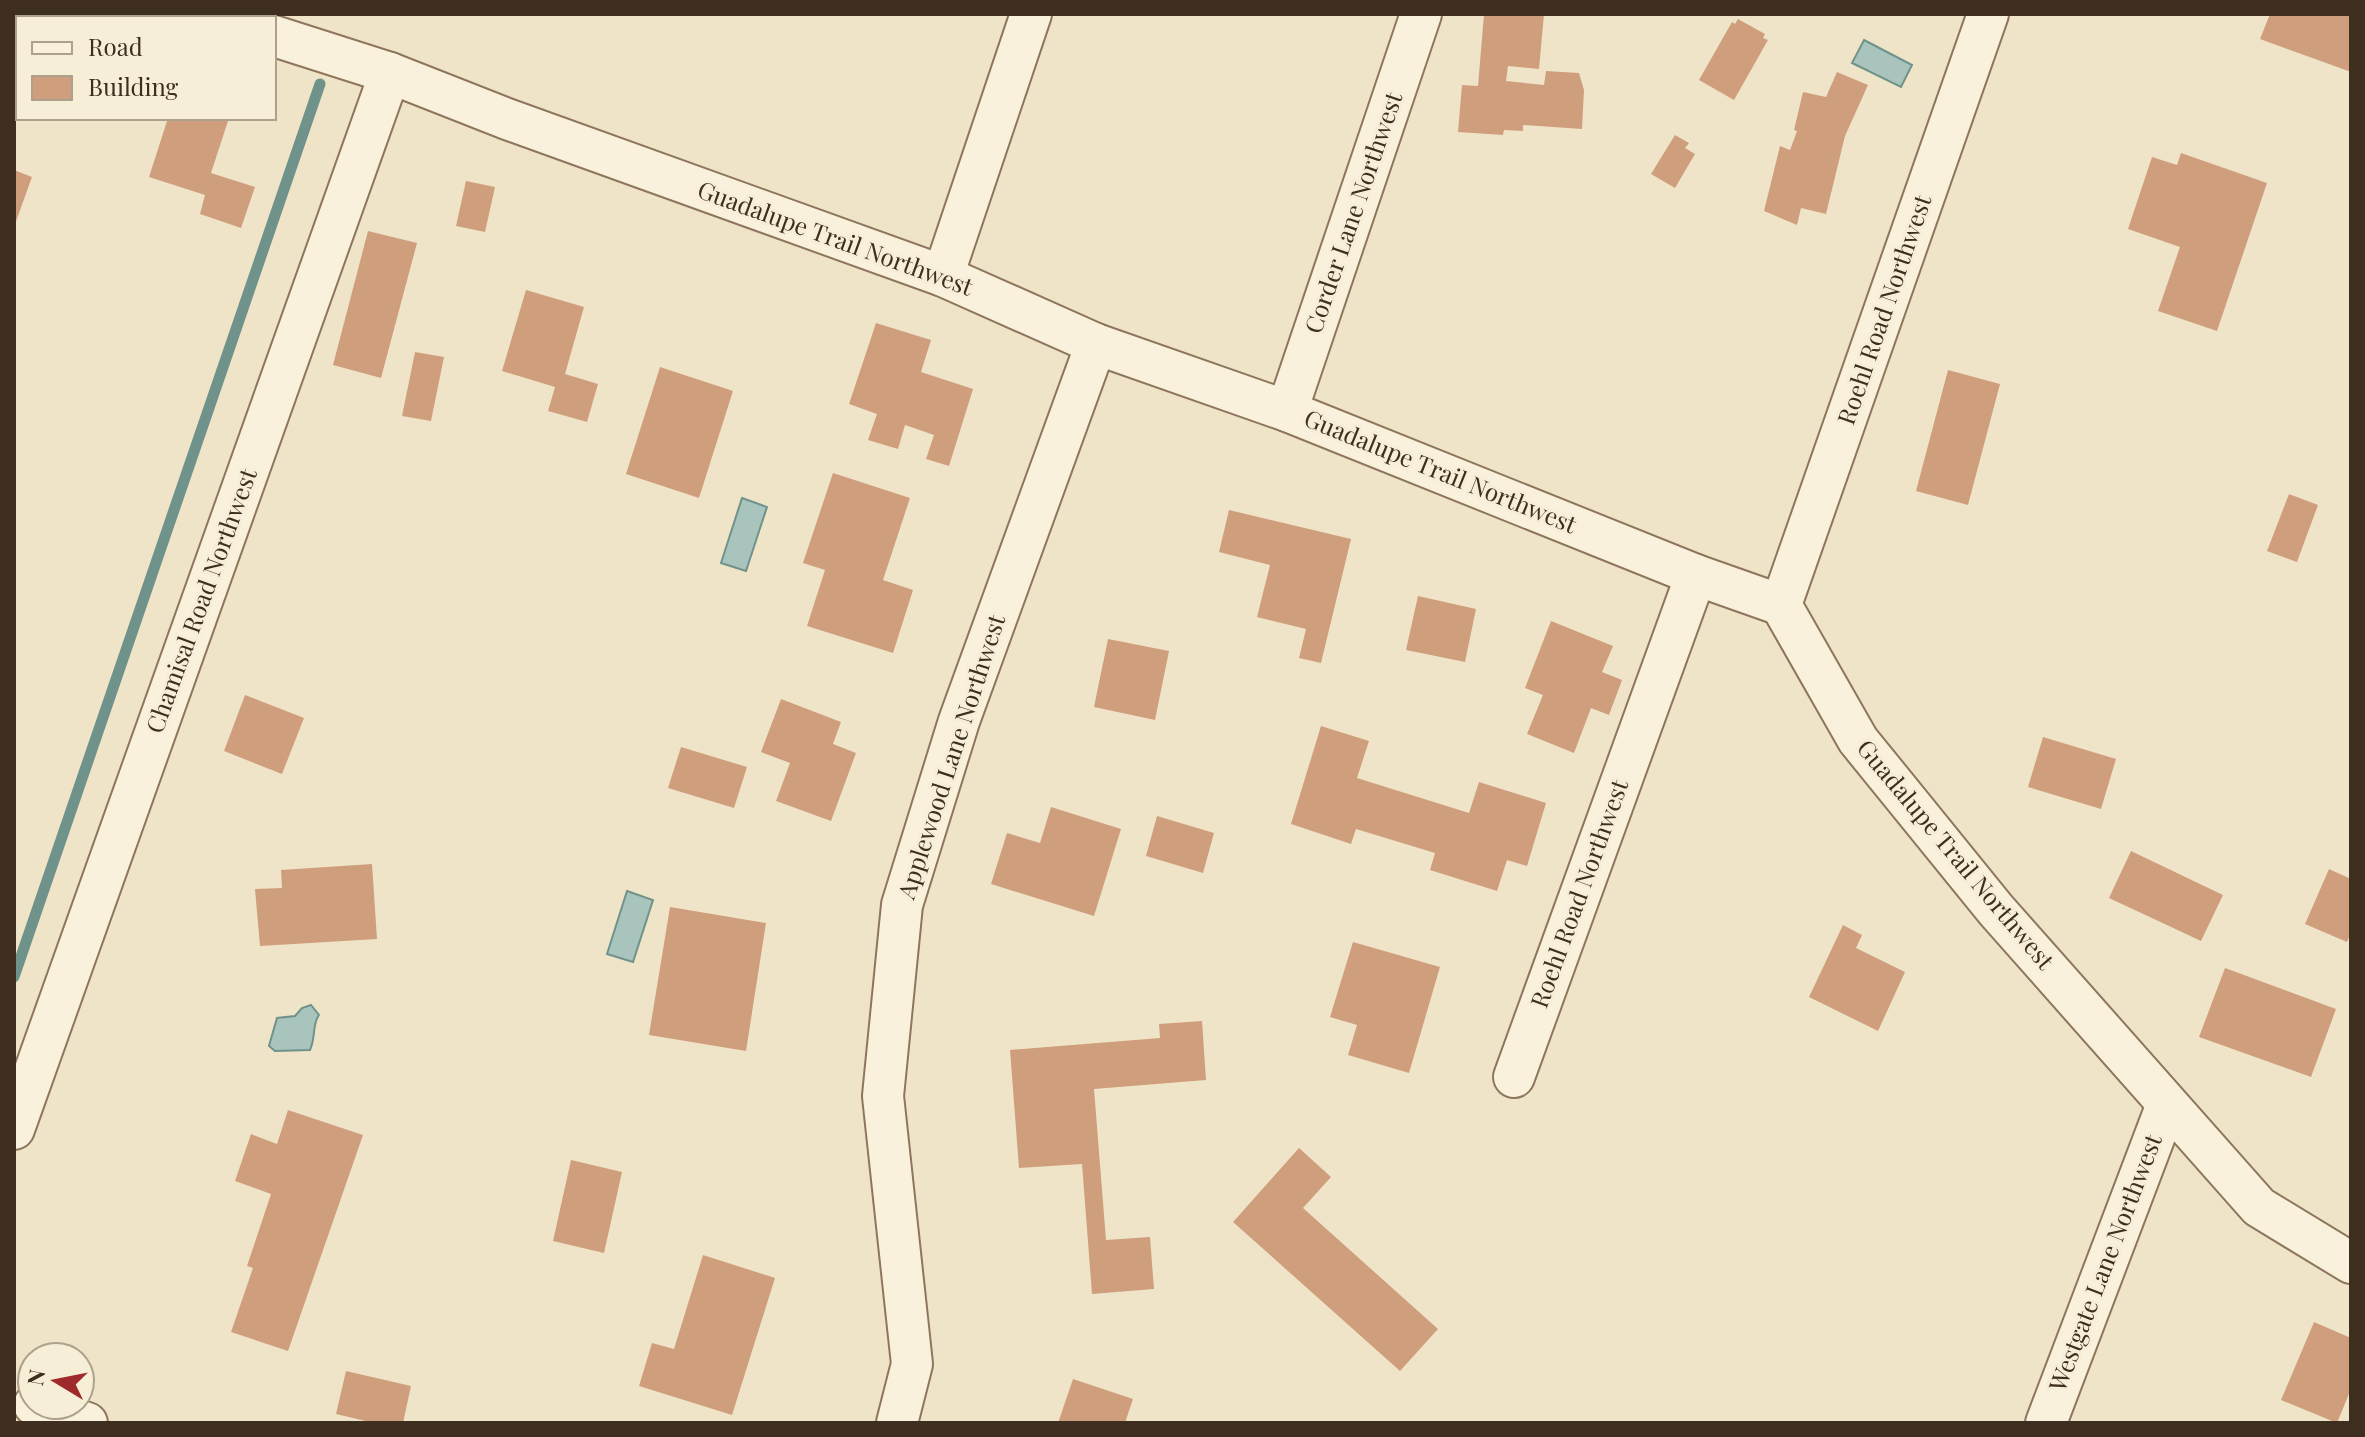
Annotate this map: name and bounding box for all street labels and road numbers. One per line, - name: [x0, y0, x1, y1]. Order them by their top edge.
- street label: Corder Lane Northwest: [1296, 87, 1409, 337]
- street label: Guadalupe Trail Northwest: [694, 172, 978, 302]
- street label: Roehl Road Northwest: [1829, 190, 1938, 428]
- street label: Guadalupe Trail Northwest: [1300, 401, 1582, 540]
- street label: Chamisal Road Northwest: [137, 463, 263, 737]
- street label: Applewood Lane Northwest: [889, 610, 1011, 904]
- street label: Guadalupe Trail Northwest: [1851, 732, 2063, 976]
- street label: Roehl Road Northwest: [1522, 774, 1634, 1012]
- street label: Westgate Lane Northwest: [2040, 1129, 2168, 1396]

